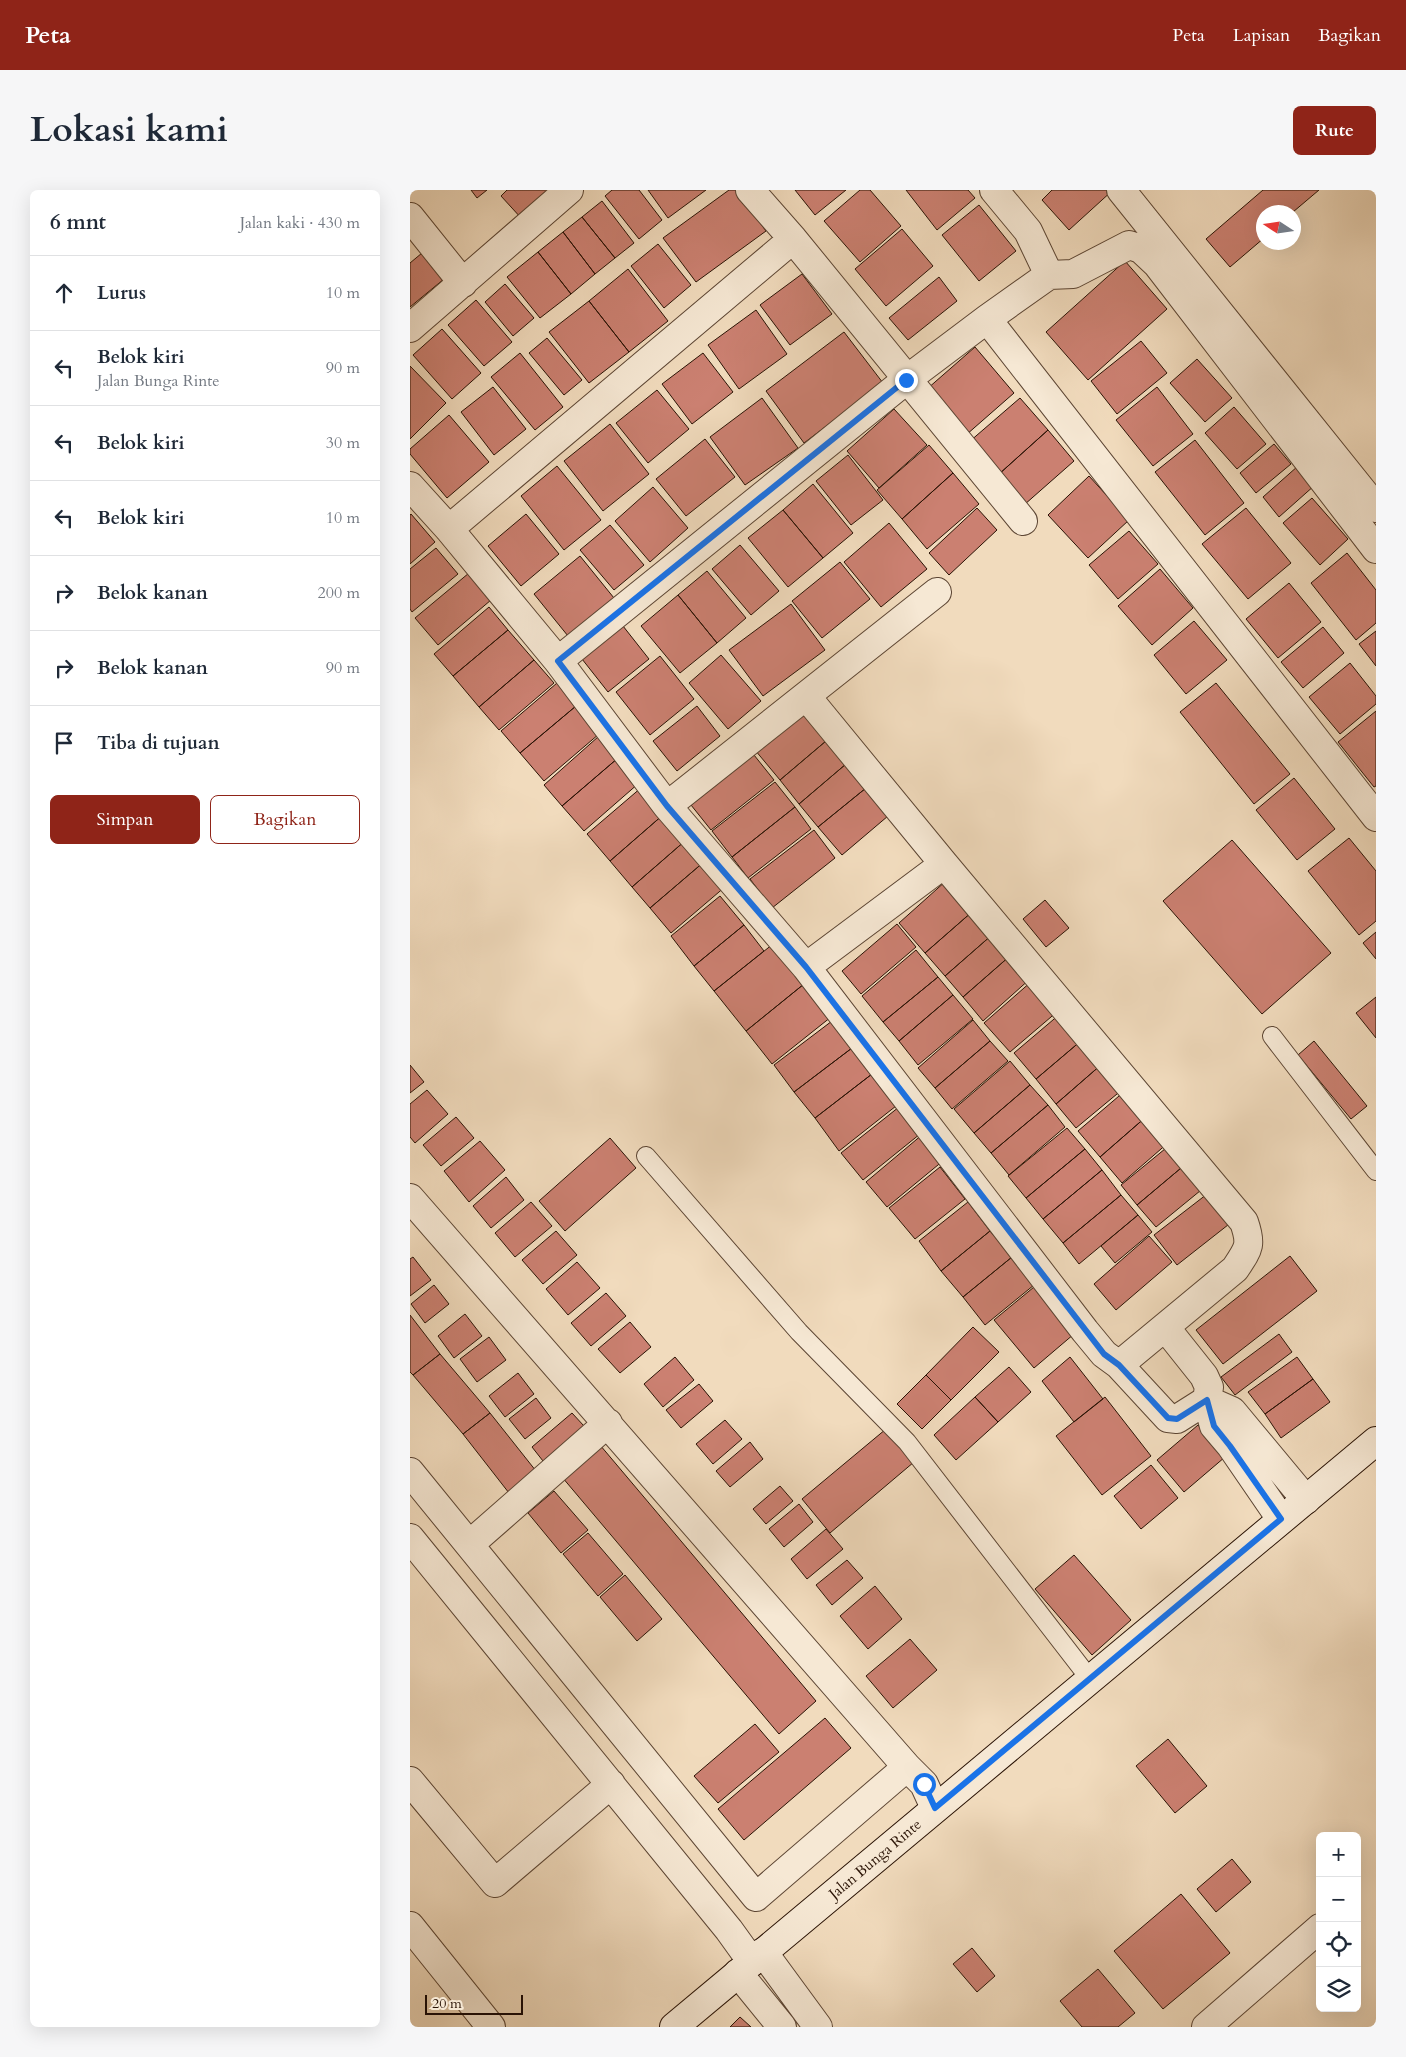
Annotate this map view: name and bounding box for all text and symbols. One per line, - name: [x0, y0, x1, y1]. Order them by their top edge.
- text: Peta: [25, 19, 71, 52]
- text: Peta: [1173, 23, 1205, 48]
- text: Lapisan: [1233, 23, 1290, 48]
- text: Bagikan: [1318, 23, 1381, 48]
- text: Lokasi kami: [30, 106, 228, 154]
- button: Rute: [1293, 106, 1376, 155]
- north arrow: [1256, 205, 1301, 250]
- text: 6 mnt: [50, 208, 106, 237]
- text: Jalan kaki · 430 m: [240, 212, 360, 234]
- icon: ahead: [50, 279, 78, 307]
- text: Lurus: [97, 280, 146, 306]
- text: 10 m: [326, 282, 360, 304]
- text: Belok kiri: [97, 344, 184, 370]
- icon: left: [50, 354, 78, 382]
- text: 90 m: [326, 357, 360, 379]
- route end: [895, 369, 918, 392]
- text: Jalan Bunga Rinte: [97, 370, 220, 392]
- icon: left: [50, 429, 78, 457]
- text: Belok kiri: [97, 430, 184, 456]
- text: 30 m: [326, 432, 360, 454]
- icon: left: [50, 504, 78, 532]
- text: Belok kiri: [97, 505, 184, 531]
- text: 10 m: [326, 507, 360, 529]
- icon: right: [50, 579, 78, 607]
- text: Belok kanan: [97, 580, 208, 606]
- text: 200 m: [318, 582, 360, 604]
- icon: right: [50, 654, 78, 682]
- text: Belok kanan: [97, 655, 208, 681]
- text: 90 m: [326, 657, 360, 679]
- icon: arrive: [50, 729, 78, 757]
- text: Tiba di tujuan: [97, 730, 220, 756]
- button: Simpan: [50, 795, 200, 844]
- button: Bagikan: [210, 795, 360, 844]
- route start: [913, 1773, 936, 1796]
- street label: Jalan Bunga Rinte: [823, 1814, 926, 1905]
- map controls: [1316, 1832, 1361, 2012]
- button: +: [1316, 1832, 1361, 1877]
- button: −: [1316, 1877, 1361, 1922]
- button: locate: [1316, 1922, 1361, 1967]
- button: layers: [1316, 1967, 1361, 2012]
- scale bar: [425, 1992, 522, 2015]
- text: 20 m: [432, 1994, 462, 2013]

